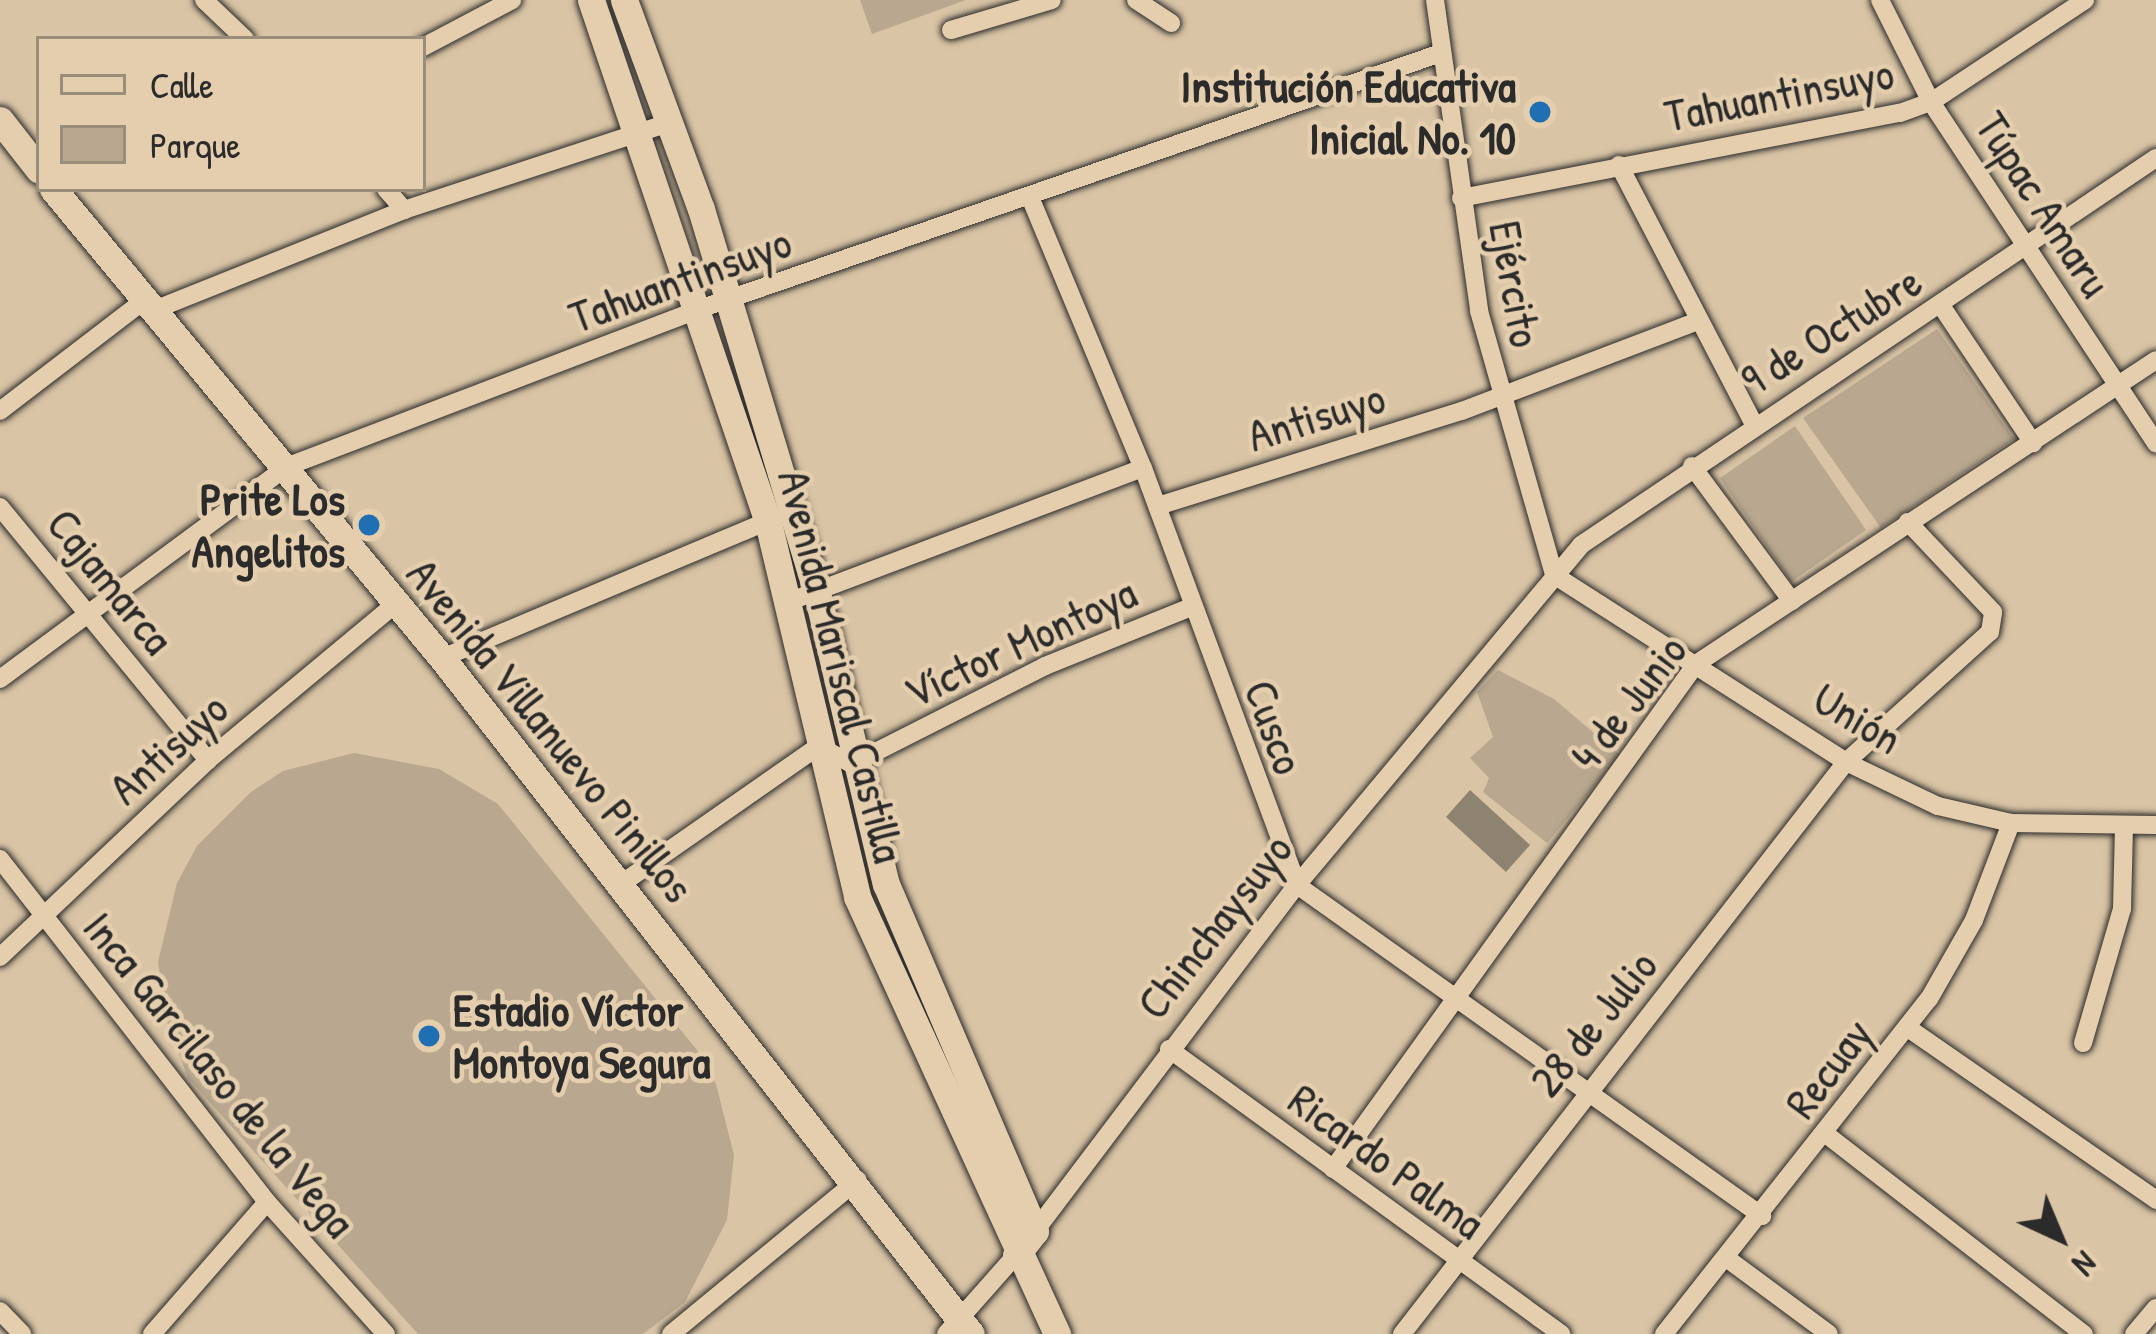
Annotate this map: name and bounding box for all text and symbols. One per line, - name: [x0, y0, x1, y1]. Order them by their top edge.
- legend: [36, 36, 426, 192]
- street label: Tahuantinsuyo: [1660, 45, 1898, 143]
- place label: Institución Educativa Inicial No. 10: [1181, 59, 1516, 165]
- text: Calle: [150, 60, 214, 109]
- marker: Institución Educativa Inicial No. 10: [1527, 99, 1553, 125]
- street label: Túpac Amaru: [1964, 102, 2124, 306]
- text: Parque: [150, 120, 241, 169]
- street label: Tahuantinsuyo: [562, 214, 798, 344]
- street label: Ejército: [1478, 217, 1554, 351]
- street label: 9 de Octubre: [1731, 253, 1931, 407]
- street label: Antisuyo: [1241, 370, 1391, 462]
- street label: Avenida Mariscal Castilla: [767, 464, 917, 868]
- place label: Prite Los Angelitos: [192, 472, 345, 578]
- street label: Cajamarca: [36, 497, 186, 665]
- marker: Prite Los Angelitos: [356, 512, 382, 538]
- street label: Avenida Villanuevo Pinillos: [396, 547, 706, 913]
- street label: Víctor Montoya: [895, 565, 1145, 719]
- street label: 4 de Junio: [1559, 624, 1697, 780]
- street label: Unión: [1804, 671, 1912, 765]
- street label: Cusco: [1233, 673, 1317, 781]
- street label: Antisuyo: [98, 681, 238, 815]
- street label: Chinchaysuyo: [1125, 823, 1303, 1029]
- street label: Inca Garcilaso de la Vega: [72, 901, 368, 1247]
- street label: 28 de Julio: [1518, 939, 1668, 1107]
- place label: Estadio Víctor Montoya Segura: [453, 983, 710, 1089]
- street label: Recuay: [1773, 1008, 1883, 1128]
- marker: Estadio Víctor Montoya Segura: [416, 1023, 442, 1049]
- street label: Ricardo Palma: [1279, 1072, 1495, 1250]
- north arrow: [2000, 1178, 2120, 1298]
- text: N: [2063, 1242, 2107, 1286]

